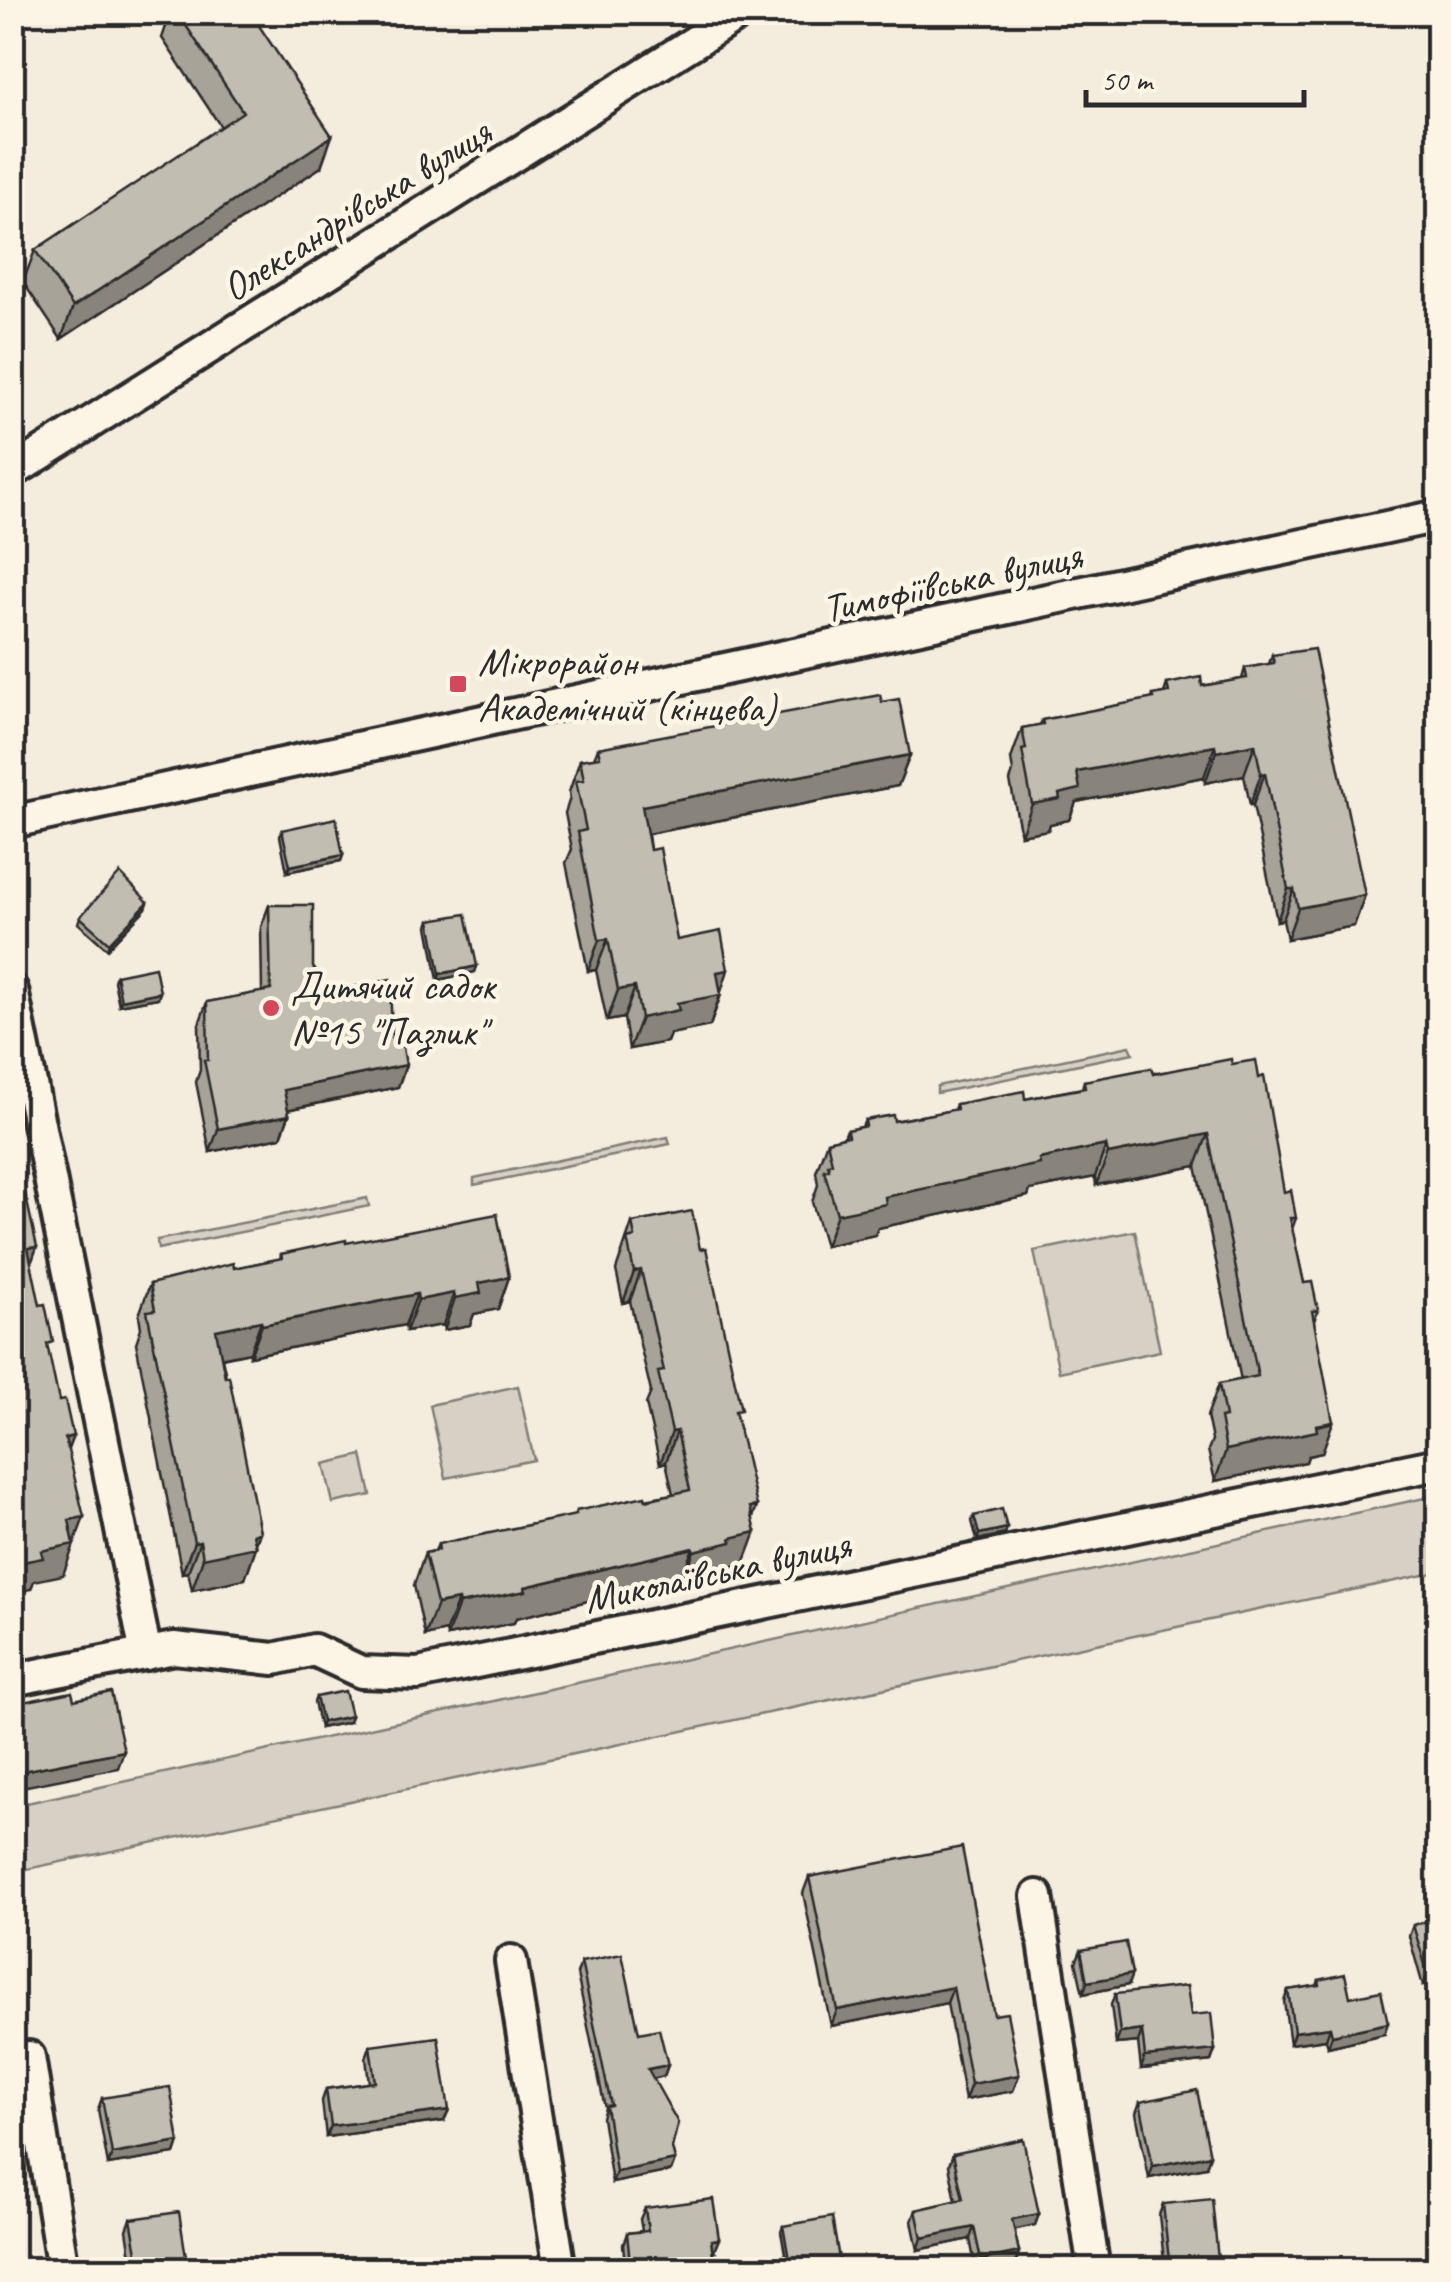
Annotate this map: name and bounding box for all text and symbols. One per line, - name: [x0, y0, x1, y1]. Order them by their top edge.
- scale bar: [1086, 45, 1304, 107]
- text: 50 m: [1101, 61, 1154, 99]
- street label: Олександрівська вулиця: [213, 106, 502, 313]
- street label: Тимофіївська вулиця: [818, 530, 1088, 634]
- place label: Мікрорайон Академічний (кінцева): [478, 637, 778, 733]
- marker: Мікрорайон Академічний (кінцева): [447, 673, 469, 695]
- place label: Дитячий садок №15 "Пазлик": [291, 961, 497, 1057]
- marker: Дитячий садок №15 "Пазлик": [260, 997, 282, 1019]
- street label: Миколаївська вулиця: [580, 1519, 856, 1625]

